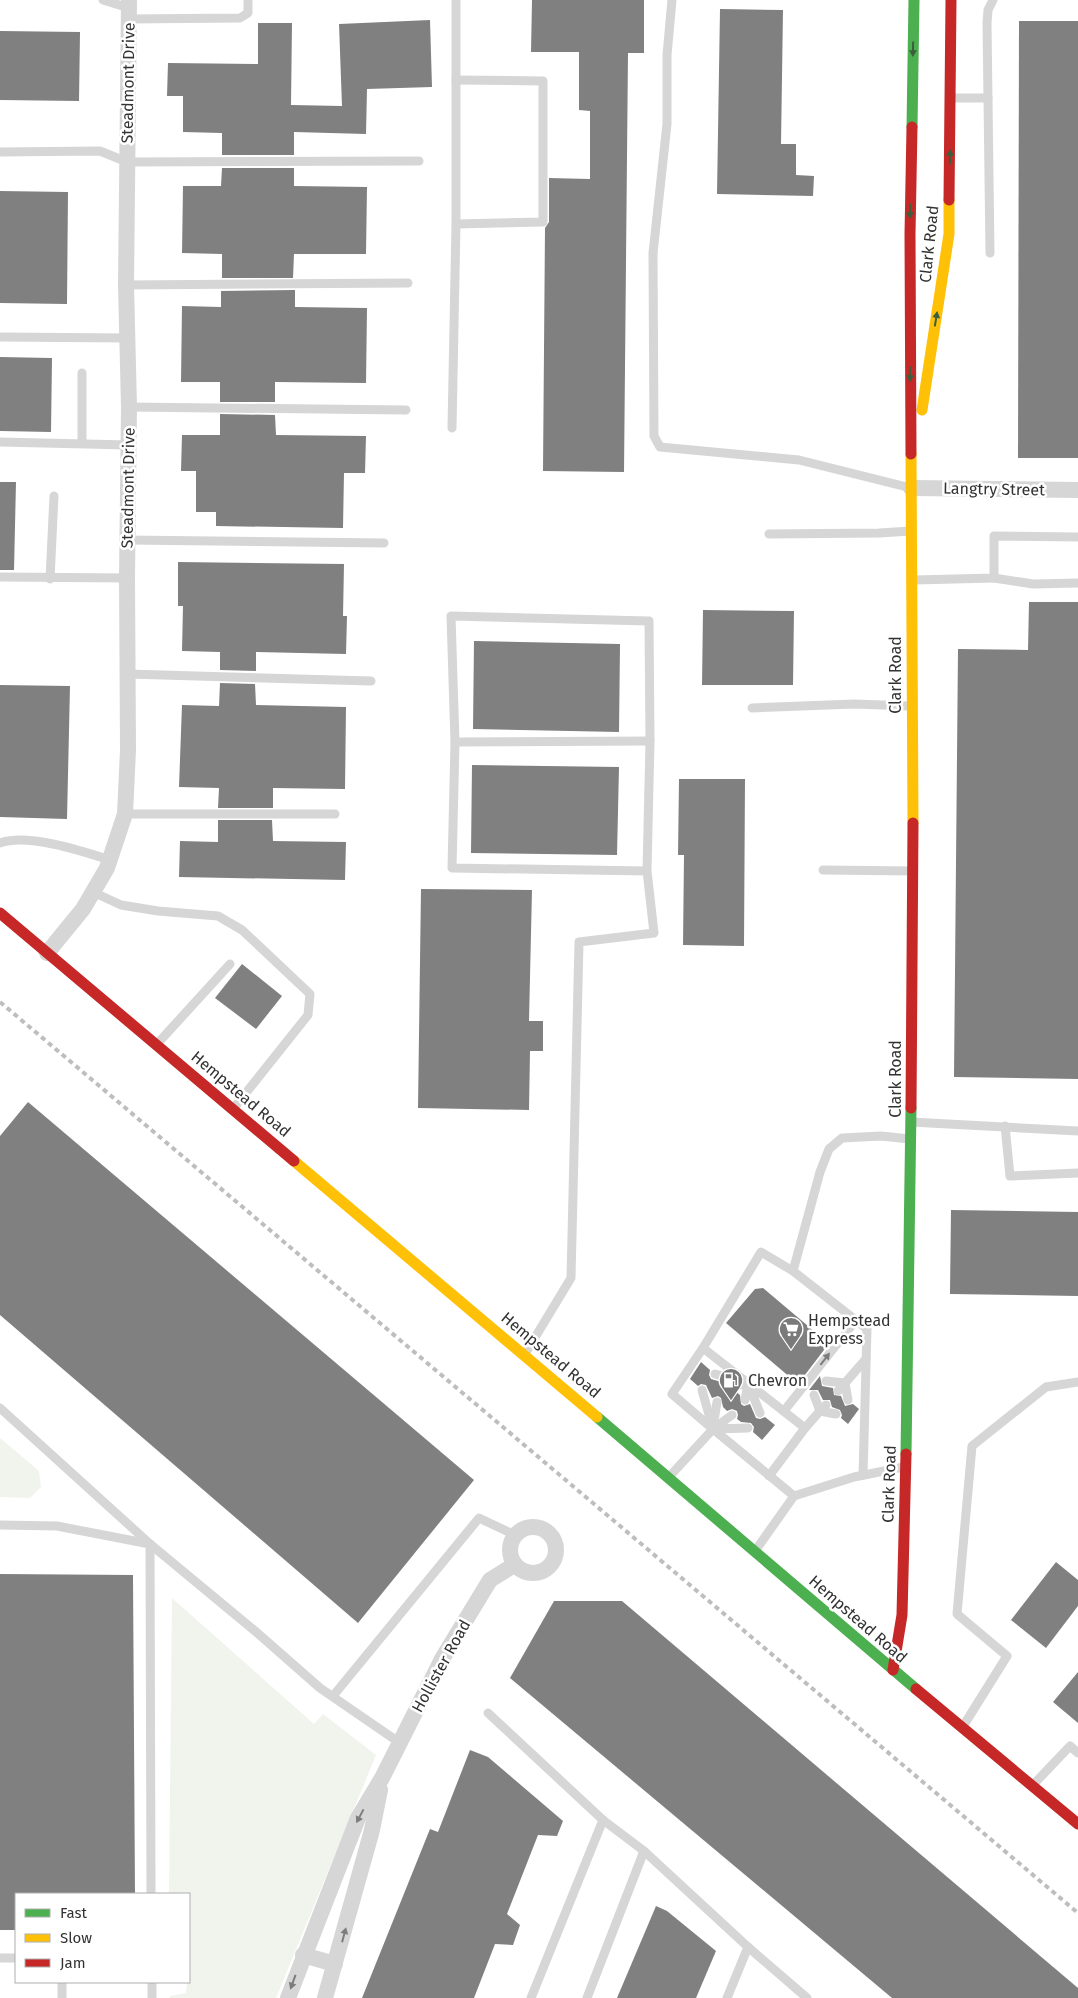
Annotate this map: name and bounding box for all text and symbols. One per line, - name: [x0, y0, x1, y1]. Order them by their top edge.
- street label: Steadmont Drive: [117, 22, 139, 144]
- one-way arrow: [909, 41, 917, 57]
- one-way arrow: [946, 149, 954, 165]
- one-way arrow: [906, 203, 914, 219]
- street label: Clark Road: [915, 204, 943, 284]
- one-way arrow: [932, 310, 940, 326]
- one-way arrow: [906, 366, 914, 382]
- street label: Steadmont Drive: [117, 427, 139, 549]
- street label: Langtry Street: [943, 479, 1045, 499]
- street label: Clark Road: [886, 636, 905, 714]
- street label: Clark Road: [886, 1040, 905, 1118]
- street label: Hempstead Road: [187, 1047, 295, 1141]
- street label: Hempstead Road: [497, 1308, 605, 1402]
- place label: Hempstead Express: [808, 1311, 891, 1348]
- supermarket icon: Hempstead Express: [778, 1316, 804, 1350]
- one-way arrow: [819, 1353, 830, 1366]
- fuel station icon: Chevron: [718, 1367, 744, 1401]
- place label: Chevron: [748, 1371, 807, 1390]
- street label: Clark Road: [878, 1445, 900, 1523]
- street label: Hempstead Road: [805, 1571, 911, 1667]
- street label: Hollister Road: [408, 1616, 474, 1716]
- one-way arrow: [356, 1808, 364, 1823]
- legend: [15, 1893, 190, 1983]
- text: Fast: [60, 1904, 87, 1922]
- one-way arrow: [340, 1927, 348, 1942]
- text: Slow: [60, 1929, 92, 1947]
- text: Jam: [60, 1954, 86, 1972]
- one-way arrow: [289, 1975, 296, 1990]

